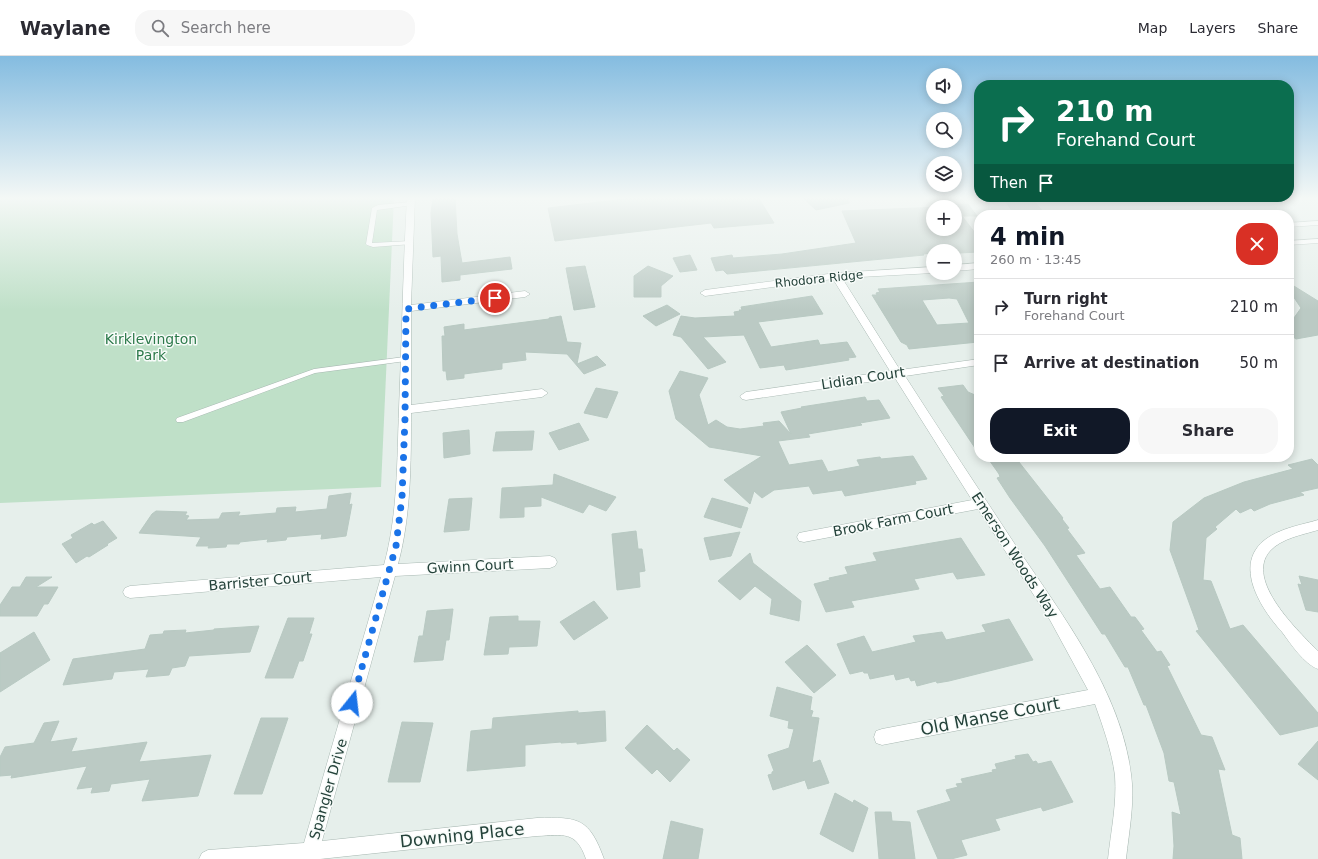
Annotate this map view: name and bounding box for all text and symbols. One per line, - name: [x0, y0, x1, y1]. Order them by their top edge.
- search box: [135, 10, 415, 46]
- text: Waylane: [20, 17, 111, 39]
- icon: search: [149, 17, 171, 39]
- text: Search here: [181, 19, 271, 37]
- text: Map: [1138, 20, 1167, 36]
- text: Layers: [1189, 20, 1236, 36]
- text: Share: [1258, 20, 1298, 36]
- map controls: [926, 68, 962, 280]
- button: sound: [926, 68, 962, 104]
- text: 210 m: [1056, 95, 1153, 128]
- icon: right: [990, 96, 1042, 148]
- button: search: [926, 112, 962, 148]
- text: Forehand Court: [1056, 129, 1195, 150]
- button: layers: [926, 156, 962, 192]
- icon: arrive: [1035, 172, 1057, 194]
- text: Then: [990, 174, 1027, 192]
- button: +: [926, 200, 962, 236]
- text: 4 min: [990, 223, 1065, 251]
- button: close: [1236, 223, 1278, 265]
- button: −: [926, 244, 962, 280]
- text: 260 m · 13:45: [990, 252, 1081, 267]
- street label: Rhodora Ridge: [774, 267, 864, 291]
- pin: [478, 281, 512, 315]
- icon: arrive: [484, 287, 506, 309]
- text: Turn right: [1024, 290, 1108, 308]
- icon: right: [990, 296, 1012, 318]
- text: 210 m: [1230, 298, 1278, 316]
- text: Forehand Court: [1024, 308, 1125, 323]
- park label: Kirklevington Park: [105, 331, 197, 363]
- icon: arrive: [990, 352, 1012, 374]
- text: Arrive at destination: [1024, 354, 1199, 372]
- text: 50 m: [1240, 354, 1278, 372]
- street label: Lidian Court: [820, 363, 907, 393]
- button: Exit: [990, 408, 1130, 454]
- button: Share: [1138, 408, 1278, 454]
- street label: Emerson Woods Way: [968, 489, 1062, 621]
- street label: Brook Farm Court: [832, 500, 955, 540]
- street label: Gwinn Court: [426, 556, 514, 576]
- street label: Barrister Court: [208, 568, 313, 593]
- position arrow: [331, 682, 373, 724]
- street label: Old Manse Court: [919, 693, 1062, 739]
- street label: Spangler Drive: [306, 737, 350, 841]
- street label: Downing Place: [399, 819, 525, 851]

